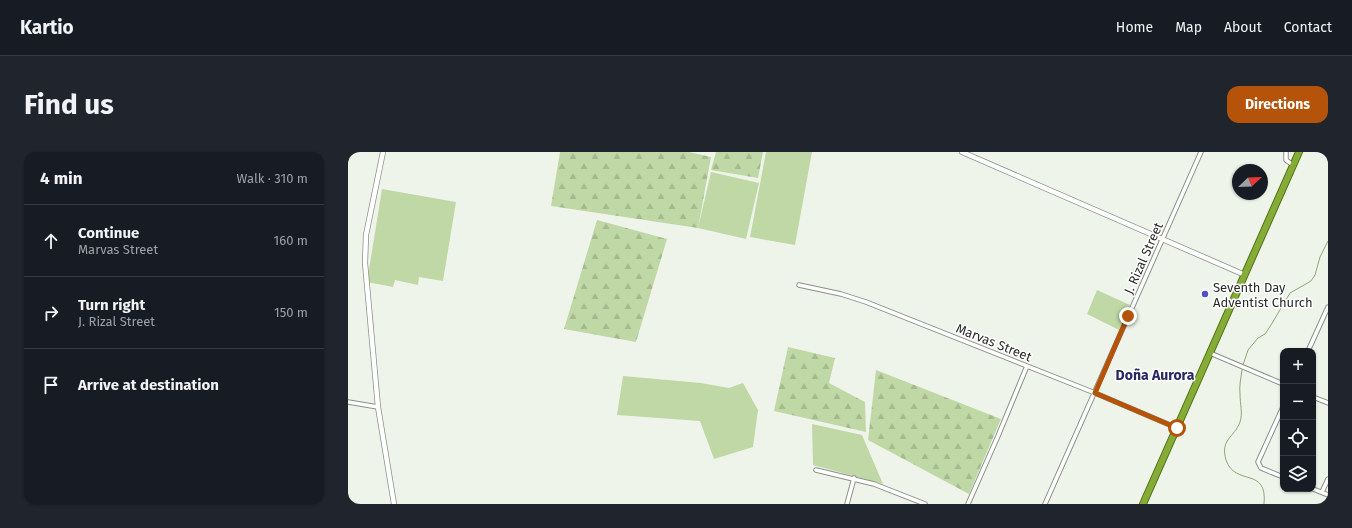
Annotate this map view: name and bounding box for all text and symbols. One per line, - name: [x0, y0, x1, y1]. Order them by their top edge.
- text: Kartio: [20, 16, 74, 39]
- text: Home: [1116, 19, 1153, 36]
- text: Map: [1175, 19, 1202, 36]
- text: About: [1224, 19, 1262, 36]
- text: Contact: [1284, 19, 1332, 36]
- button: Directions: [1227, 86, 1328, 123]
- text: Find us: [24, 88, 114, 121]
- north arrow: [1232, 164, 1268, 200]
- text: 4 min: [40, 168, 83, 189]
- text: Walk · 310 m: [237, 171, 308, 186]
- street label: J. Rizal Street: [1121, 220, 1166, 296]
- text: Continue: [78, 224, 139, 242]
- icon: ahead: [40, 230, 62, 252]
- text: 160 m: [274, 233, 308, 248]
- text: Marvas Street: [78, 242, 158, 257]
- place label: Seventh Day Adventist Church: [1213, 280, 1313, 310]
- marker: Seventh Day Adventist Church: [1200, 289, 1210, 299]
- text: Turn right: [78, 296, 145, 314]
- icon: right: [40, 302, 62, 324]
- text: 150 m: [274, 305, 308, 320]
- route end: [1119, 307, 1137, 325]
- text: J. Rizal Street: [78, 314, 155, 329]
- street label: Marvas Street: [954, 321, 1034, 365]
- map controls: [1280, 348, 1316, 492]
- button: +: [1280, 348, 1316, 384]
- district label: Doña Aurora: [1116, 367, 1195, 384]
- icon: arrive: [40, 374, 62, 396]
- text: Arrive at destination: [78, 376, 219, 394]
- button: −: [1280, 384, 1316, 420]
- route start: [1168, 419, 1186, 437]
- button: locate: [1280, 420, 1316, 456]
- button: layers: [1280, 456, 1316, 492]

